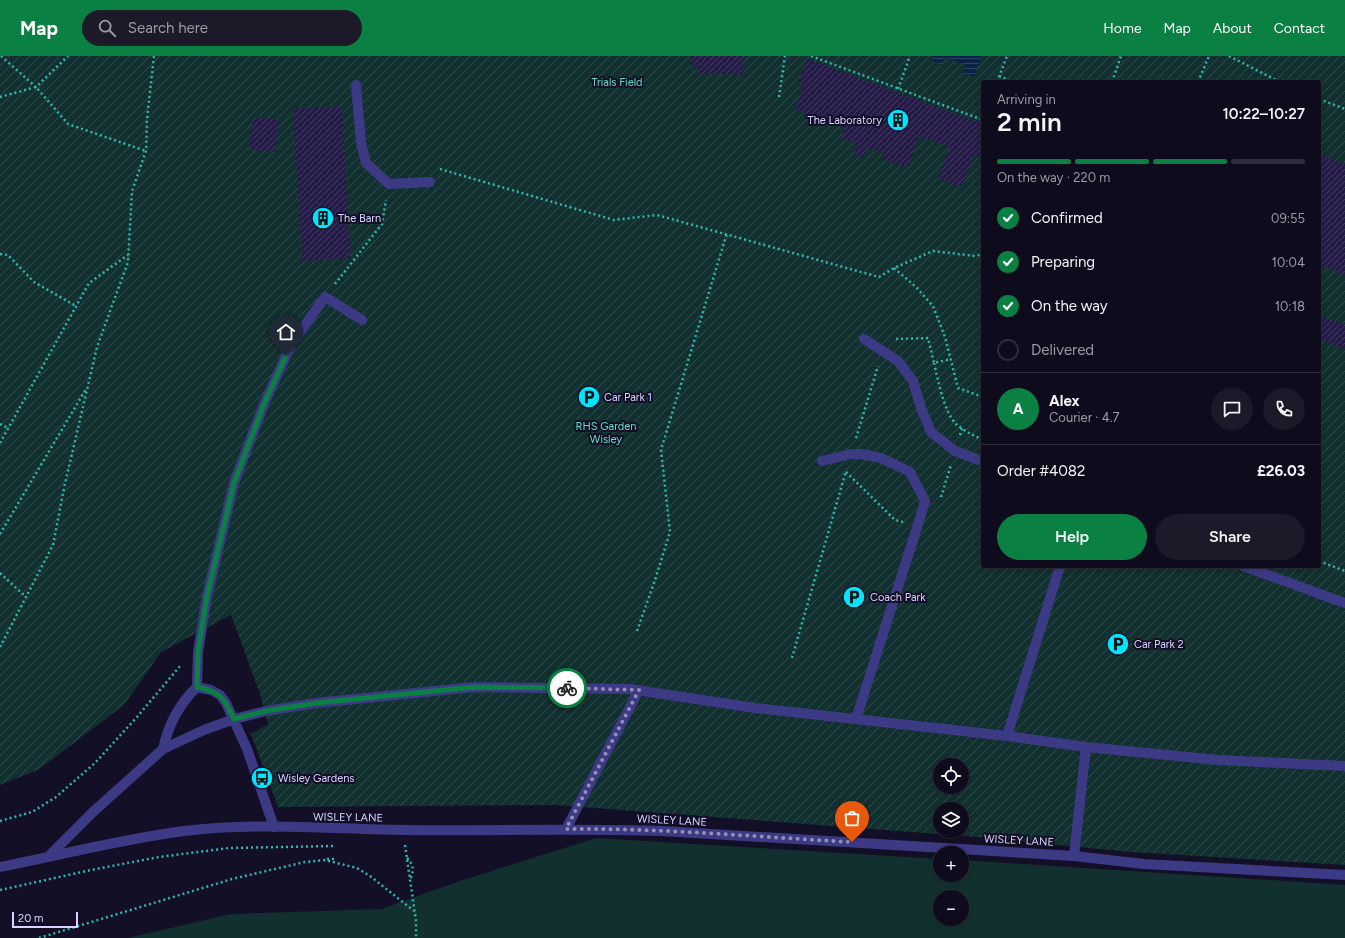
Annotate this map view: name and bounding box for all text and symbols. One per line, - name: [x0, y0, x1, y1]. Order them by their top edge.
- search box: [82, 10, 362, 46]
- text: Map: [20, 17, 58, 40]
- icon: search: [96, 17, 118, 39]
- text: Search here: [128, 19, 208, 37]
- text: Home: [1103, 20, 1142, 37]
- text: Map: [1164, 20, 1191, 37]
- text: About: [1213, 20, 1252, 37]
- text: Contact: [1274, 20, 1325, 37]
- park label: Trials Field: [591, 76, 643, 89]
- text: Arriving in: [997, 92, 1056, 107]
- text: 10:22–10:27: [1222, 105, 1305, 123]
- text: 2 min: [997, 106, 1062, 138]
- building icon: The Laboratory: [885, 107, 911, 133]
- place label: The Laboratory: [808, 114, 882, 127]
- text: On the way · 220 m: [997, 170, 1110, 185]
- building icon: The Barn: [310, 205, 336, 231]
- icon: check: [997, 207, 1019, 229]
- text: Confirmed: [1031, 209, 1103, 227]
- text: 09:55: [1271, 211, 1305, 226]
- place label: The Barn: [338, 212, 381, 225]
- icon: check: [997, 251, 1019, 273]
- text: Preparing: [1031, 253, 1095, 271]
- text: 10:04: [1272, 255, 1305, 270]
- icon: check: [997, 295, 1019, 317]
- text: On the way: [1031, 297, 1108, 315]
- text: 10:18: [1275, 299, 1305, 314]
- pin: [269, 315, 303, 356]
- icon: home: [275, 321, 297, 343]
- text: Delivered: [1031, 341, 1094, 359]
- parking icon: Car Park 1: [576, 384, 602, 410]
- button: chat: [1211, 388, 1253, 430]
- button: phone: [1263, 388, 1305, 430]
- place label: Car Park 1: [604, 391, 652, 404]
- text: Alex: [1049, 392, 1079, 410]
- text: A: [1013, 400, 1023, 418]
- text: Courier · 4.7: [1049, 410, 1120, 425]
- park label: RHS Garden Wisley: [576, 420, 636, 446]
- text: Order #4082: [997, 462, 1085, 480]
- text: £26.03: [1257, 462, 1305, 480]
- button: Help: [997, 514, 1147, 560]
- button: Share: [1155, 514, 1305, 560]
- parking icon: Coach Park: [841, 584, 867, 610]
- place label: Coach Park: [870, 591, 926, 604]
- parking icon: Car Park 2: [1105, 631, 1131, 657]
- place label: Car Park 2: [1134, 638, 1184, 651]
- courier: [547, 668, 587, 708]
- icon: bike: [556, 677, 578, 699]
- map controls: [933, 758, 969, 926]
- button: locate: [933, 758, 969, 794]
- bus stop icon: Wisley Gardens: [249, 765, 275, 791]
- place label: Wisley Gardens: [278, 772, 354, 785]
- pin: [835, 801, 869, 842]
- button: layers: [933, 802, 969, 838]
- icon: bag: [841, 807, 863, 829]
- street label: WISLEY LANE: [313, 810, 383, 825]
- street label: WISLEY LANE: [637, 812, 707, 829]
- street label: WISLEY LANE: [984, 832, 1054, 849]
- button: +: [933, 846, 969, 882]
- button: −: [933, 890, 969, 926]
- scale bar: [12, 910, 78, 929]
- text: 20 m: [18, 912, 43, 925]

